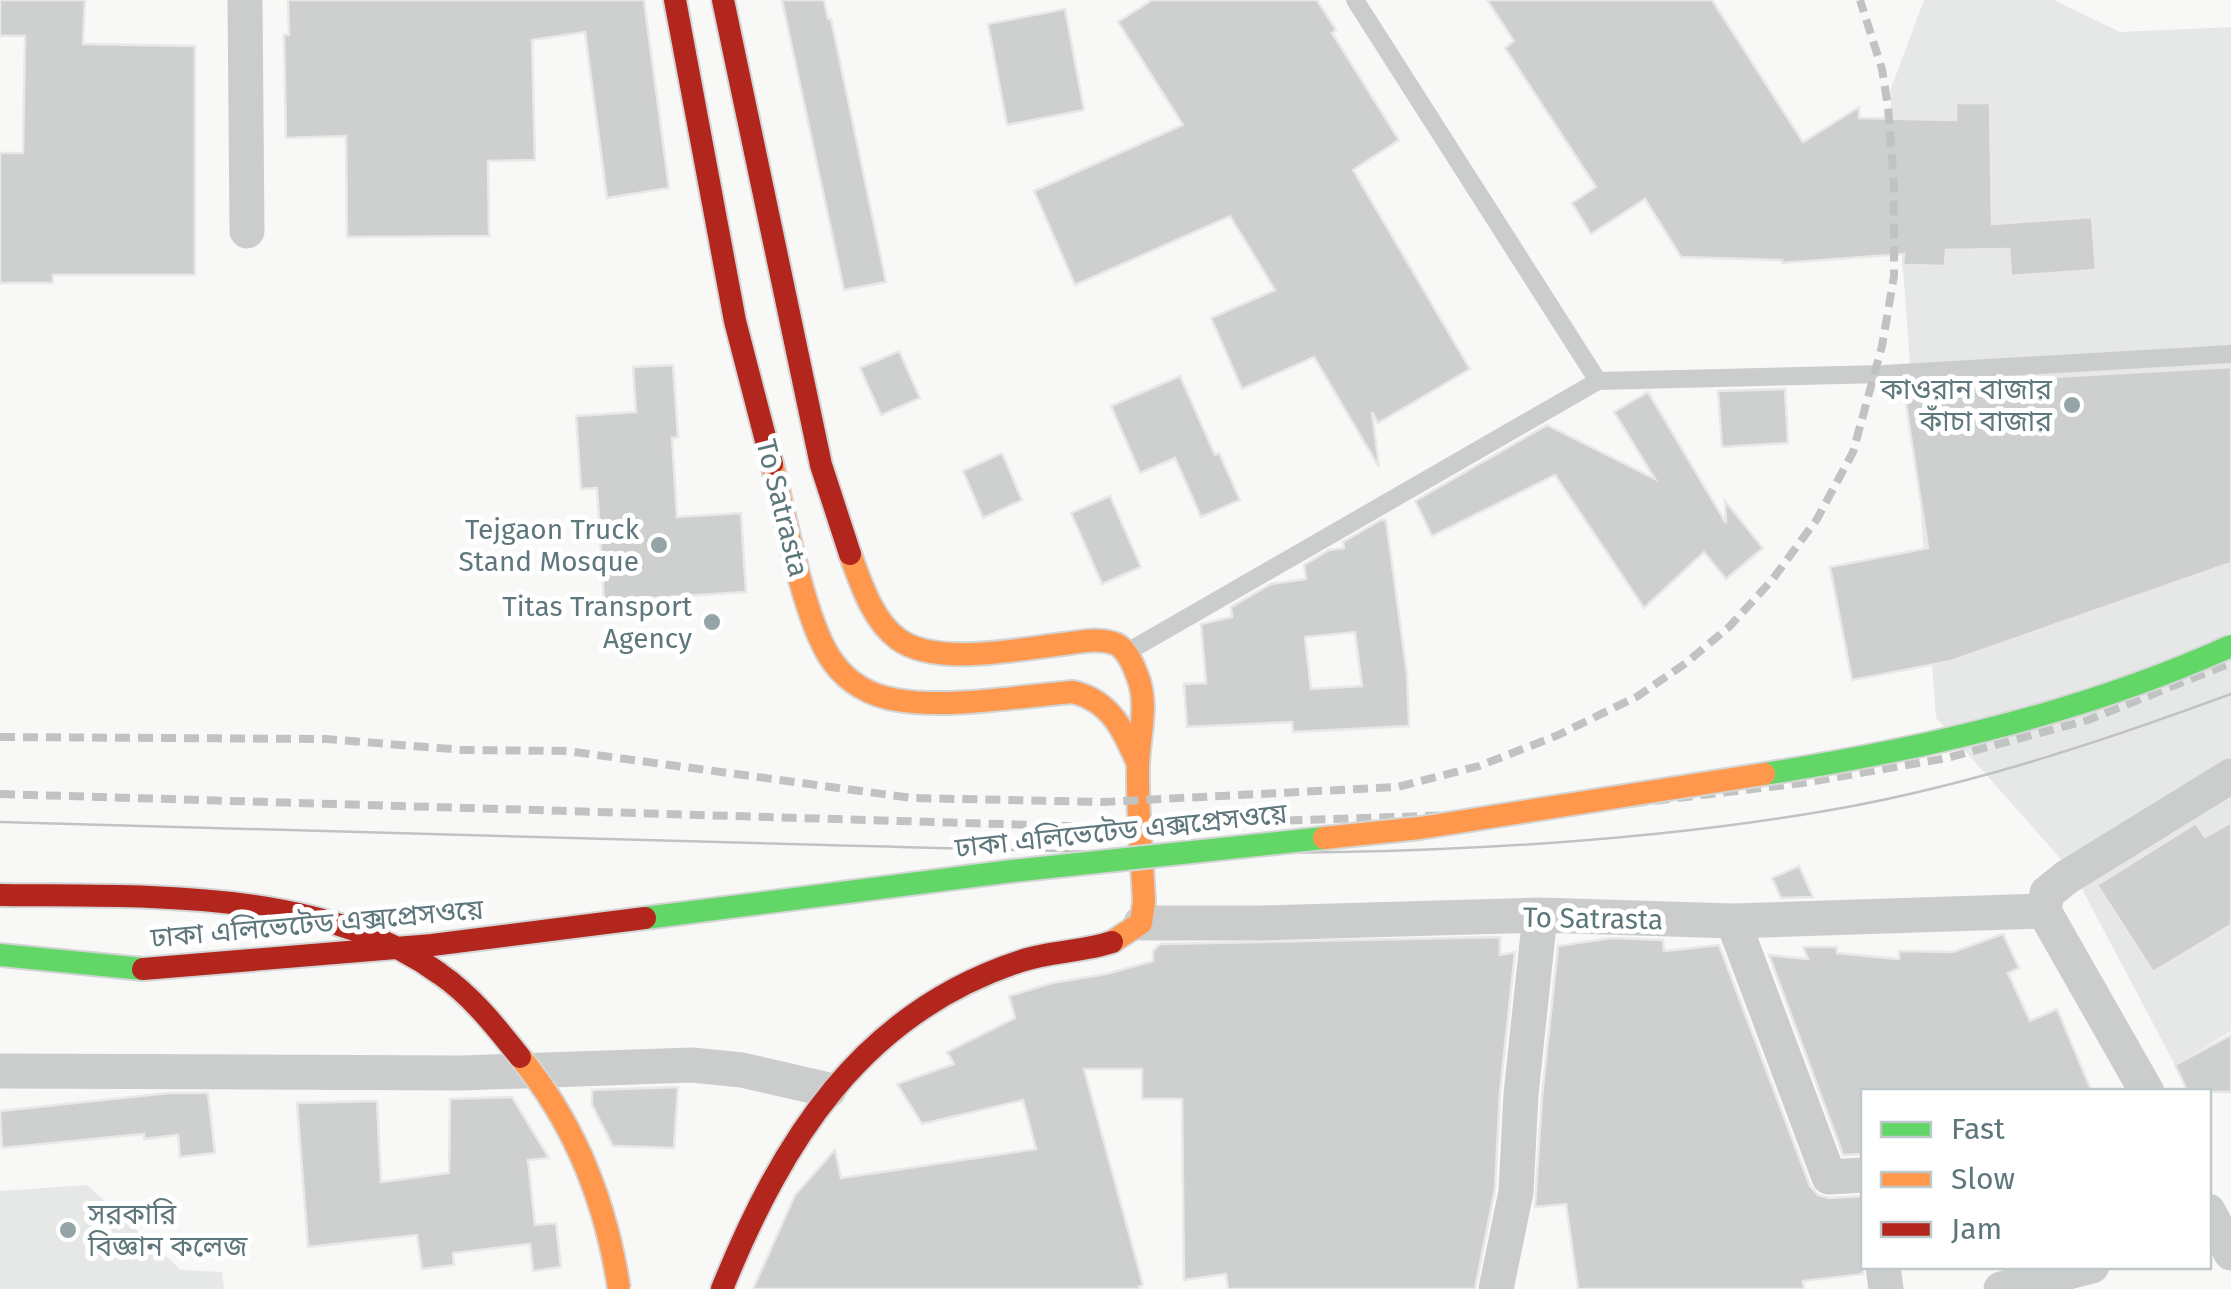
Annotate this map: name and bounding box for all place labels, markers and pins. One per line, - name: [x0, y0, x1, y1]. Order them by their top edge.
- place label: কাওরান বাজার কাঁচা বাজার: [1879, 373, 2052, 438]
- marker: কাওরান বাজার কাঁচা বাজার: [2061, 394, 2083, 416]
- place label: Tejgaon Truck Stand Mosque: [459, 513, 640, 578]
- marker: Tejgaon Truck Stand Mosque: [648, 534, 670, 556]
- place label: Titas Transport Agency: [502, 590, 693, 655]
- marker: Titas Transport Agency: [701, 611, 723, 633]
- place label: সরকারি বিজ্ঞান কলেজ: [87, 1198, 248, 1263]
- marker: সরকারি বিজ্ঞান কলেজ: [57, 1219, 79, 1241]

